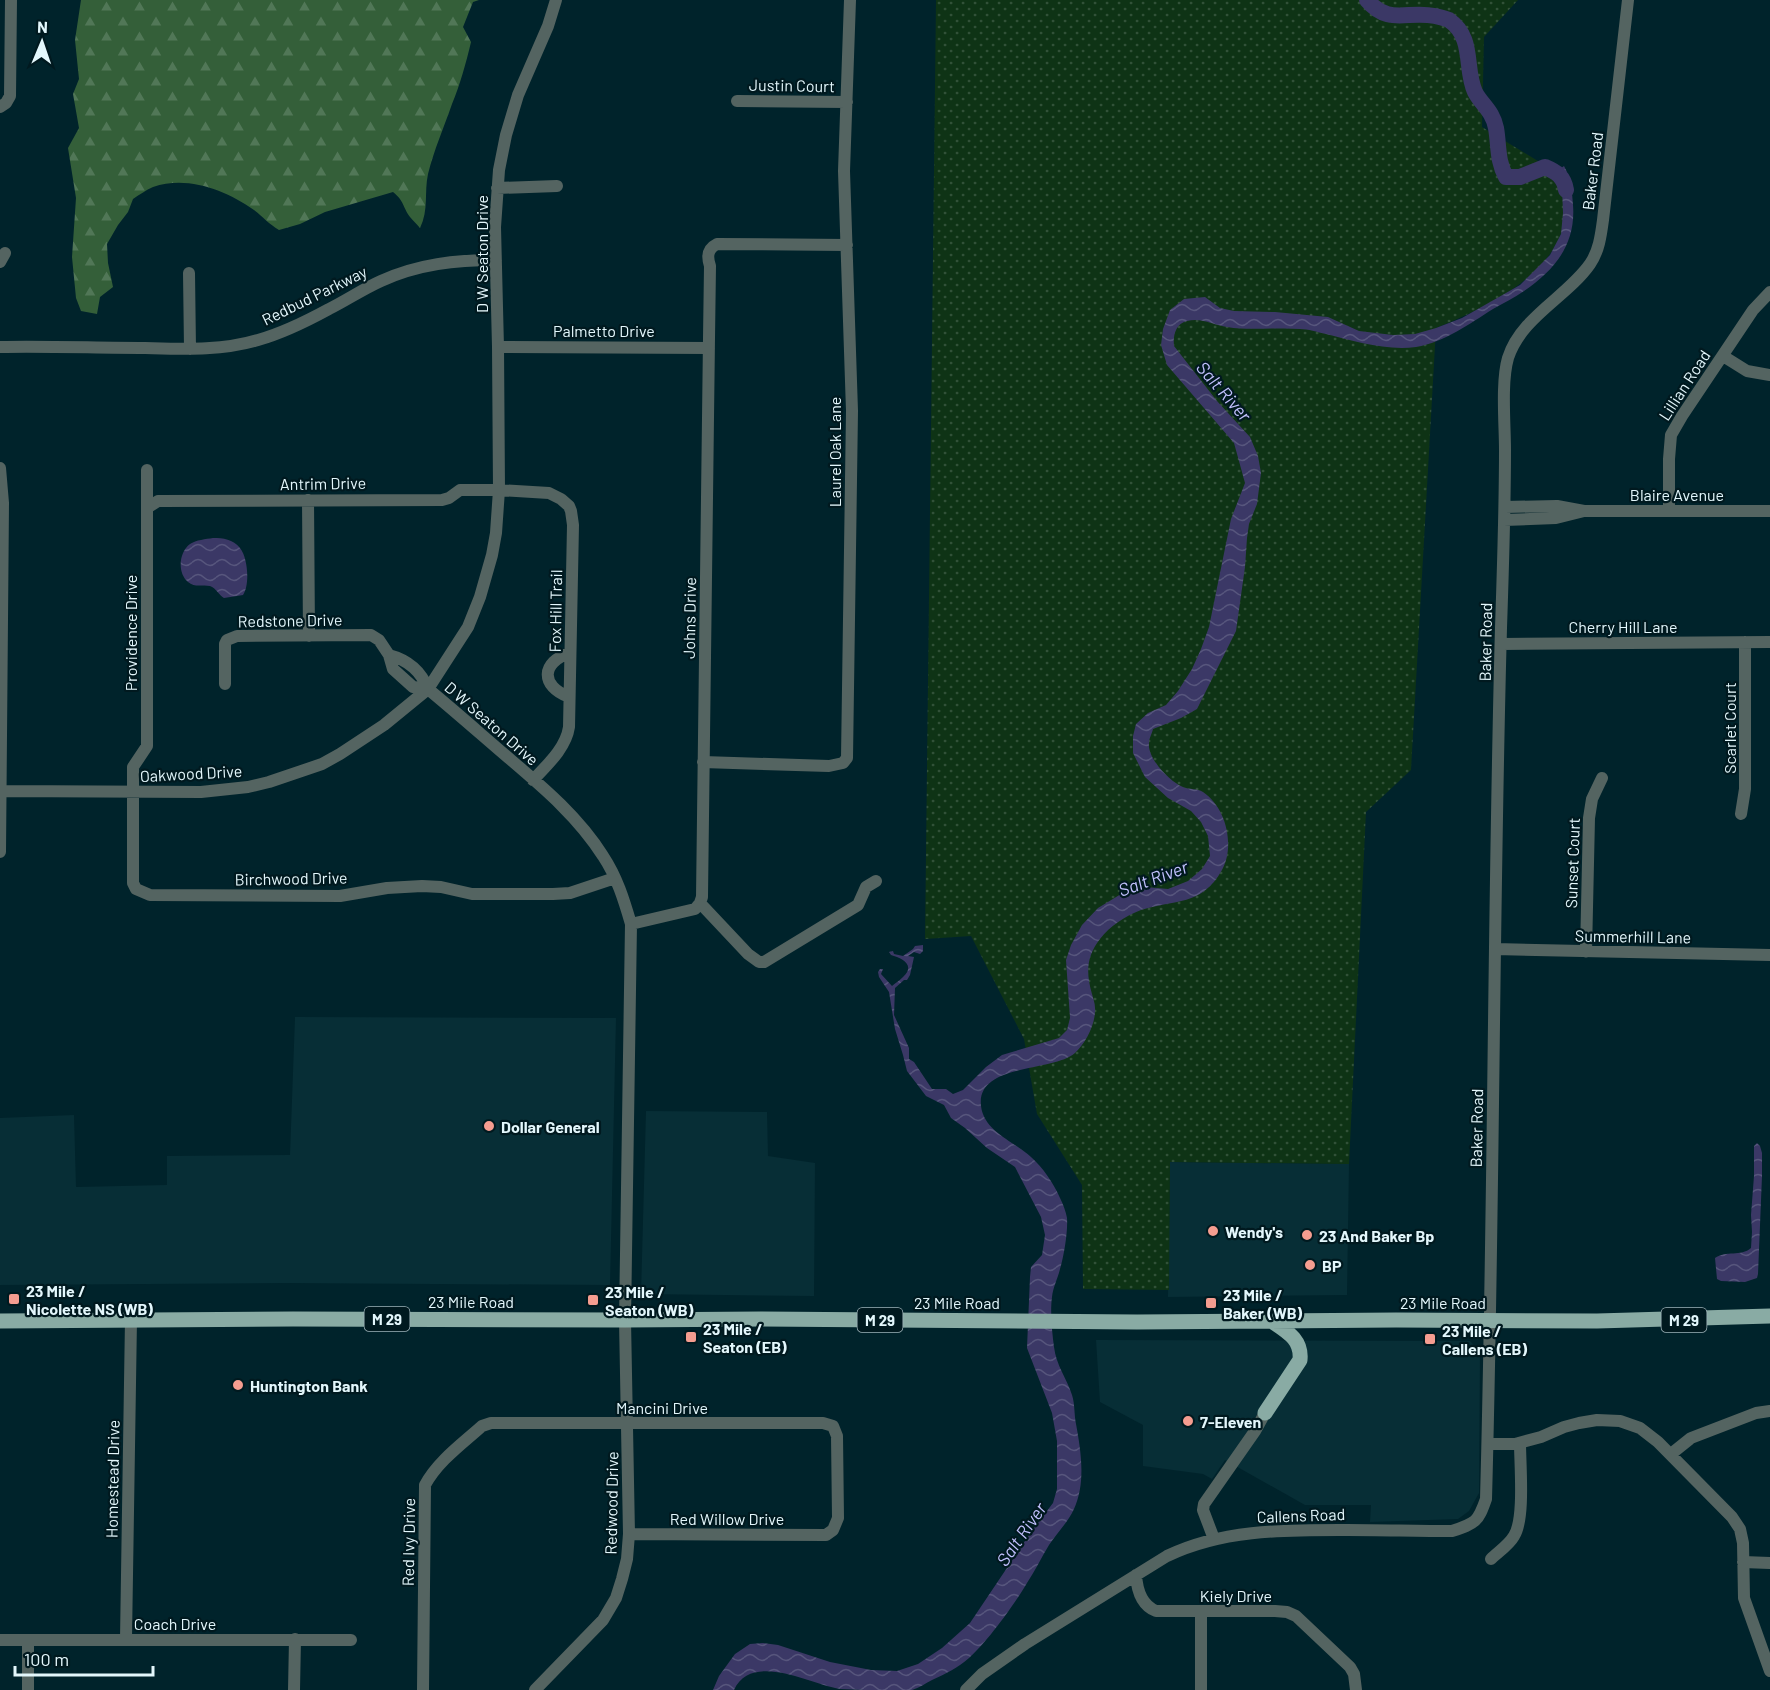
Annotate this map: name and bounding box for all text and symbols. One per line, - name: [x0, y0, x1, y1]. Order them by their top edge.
- north arrow: [12, 12, 72, 72]
- text: N: [37, 17, 48, 36]
- street label: Justin Court: [749, 75, 835, 95]
- street label: Baker Road: [1578, 131, 1606, 211]
- street label: D W Seaton Drive: [472, 195, 491, 313]
- street label: Redbud Parkway: [258, 261, 370, 329]
- street label: Palmetto Drive: [553, 321, 655, 340]
- street label: Lillian Road: [1654, 346, 1714, 424]
- water label: Salt River: [1192, 356, 1256, 426]
- street label: Laurel Oak Lane: [825, 397, 844, 507]
- street label: Antrim Drive: [280, 473, 366, 493]
- street label: Blaire Avenue: [1630, 485, 1724, 504]
- street label: Fox Hill Trail: [545, 569, 565, 653]
- street label: Providence Drive: [121, 575, 140, 691]
- street label: Johns Drive: [679, 577, 699, 659]
- street label: Baker Road: [1475, 602, 1495, 682]
- street label: Redstone Drive: [237, 610, 343, 630]
- street label: Cherry Hill Lane: [1569, 617, 1677, 636]
- street label: D W Seaton Drive: [441, 677, 543, 769]
- street label: Scarlet Court: [1720, 682, 1739, 774]
- street label: Oakwood Drive: [139, 761, 243, 785]
- street label: Sunset Court: [1561, 817, 1583, 909]
- water label: Salt River: [1115, 855, 1191, 901]
- street label: Birchwood Drive: [234, 868, 348, 888]
- street label: Summerhill Lane: [1575, 925, 1691, 947]
- street label: Baker Road: [1466, 1088, 1486, 1168]
- place label: Dollar General: [501, 1117, 600, 1136]
- marker: Dollar General: [482, 1119, 496, 1133]
- place label: Wendy's: [1225, 1222, 1283, 1241]
- marker: Wendy's: [1206, 1224, 1220, 1238]
- place label: 23 And Baker Bp: [1319, 1226, 1434, 1245]
- marker: 23 And Baker Bp: [1300, 1228, 1314, 1242]
- place label: BP: [1322, 1256, 1342, 1275]
- marker: BP: [1303, 1258, 1317, 1272]
- place label: 23 Mile / Nicolette NS (WB): [26, 1281, 153, 1318]
- place label: 23 Mile / Seaton (WB): [605, 1282, 694, 1319]
- place label: 23 Mile / Baker (WB): [1223, 1285, 1303, 1322]
- marker: 23 Mile / Nicolette NS (WB): [7, 1292, 21, 1306]
- street label: 23 Mile Road: [428, 1292, 514, 1311]
- marker: 23 Mile / Seaton (WB): [586, 1293, 600, 1307]
- street label: 23 Mile Road: [914, 1293, 1000, 1312]
- street label: 23 Mile Road: [1400, 1293, 1486, 1312]
- marker: 23 Mile / Baker (WB): [1204, 1296, 1218, 1310]
- road number: M 29: [364, 1307, 410, 1331]
- road number: M 29: [858, 1308, 902, 1332]
- road number: M 29: [1662, 1308, 1706, 1332]
- place label: 23 Mile / Seaton (EB): [703, 1319, 787, 1356]
- place label: 23 Mile / Callens (EB): [1442, 1321, 1527, 1358]
- marker: 23 Mile / Seaton (EB): [684, 1330, 698, 1344]
- marker: 23 Mile / Callens (EB): [1423, 1332, 1437, 1346]
- place label: Huntington Bank: [250, 1376, 368, 1395]
- marker: Huntington Bank: [231, 1378, 245, 1392]
- street label: Mancini Drive: [616, 1398, 708, 1417]
- place label: 7-Eleven: [1200, 1412, 1261, 1431]
- marker: 7-Eleven: [1181, 1414, 1195, 1428]
- street label: Homestead Drive: [101, 1420, 123, 1538]
- street label: Redwood Drive: [601, 1451, 621, 1555]
- street label: Red Ivy Drive: [398, 1498, 418, 1586]
- water label: Salt River: [991, 1498, 1051, 1570]
- street label: Callens Road: [1256, 1504, 1346, 1526]
- street label: Red Willow Drive: [670, 1509, 784, 1528]
- street label: Kiely Drive: [1200, 1586, 1272, 1605]
- street label: Coach Drive: [134, 1614, 216, 1633]
- scale bar: [15, 1639, 153, 1677]
- text: 100 m: [24, 1648, 69, 1670]

